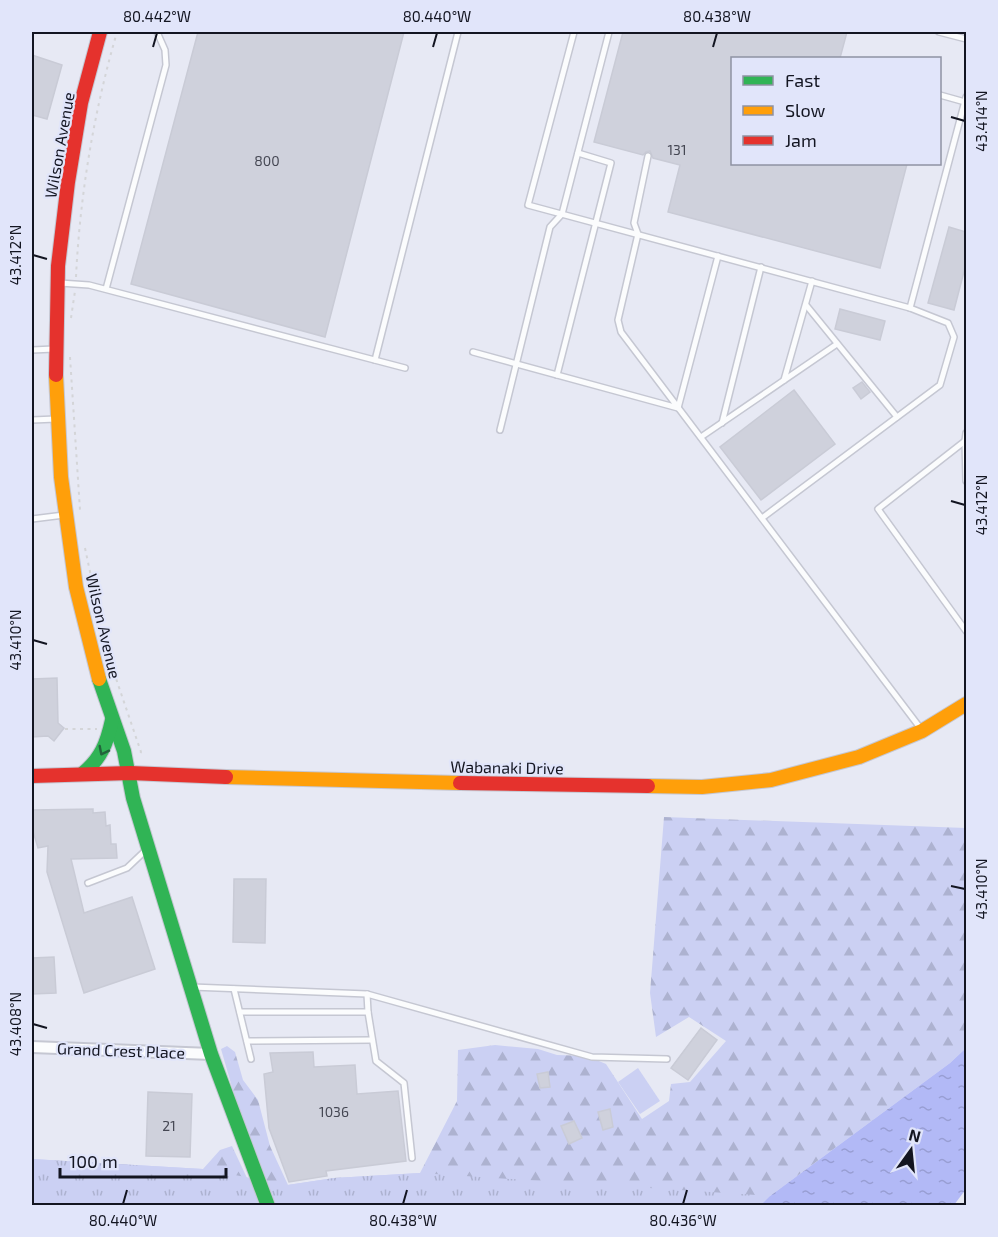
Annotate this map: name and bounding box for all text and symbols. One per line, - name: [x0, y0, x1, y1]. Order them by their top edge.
- text: 80.442°W: [123, 7, 191, 25]
- text: 80.440°W: [403, 7, 471, 25]
- text: 80.438°W: [683, 7, 751, 25]
- legend: [731, 57, 941, 165]
- text: Fast: [785, 69, 820, 91]
- text: 43.414°N: [972, 90, 990, 152]
- street label: Wilson Avenue: [40, 91, 78, 199]
- text: Slow: [785, 99, 826, 121]
- text: Jam: [785, 129, 817, 151]
- house number: 131: [668, 141, 686, 158]
- house number: 800: [254, 152, 280, 169]
- text: 43.412°N: [6, 225, 24, 285]
- text: 43.412°N: [972, 475, 990, 535]
- street label: Wilson Avenue: [83, 572, 125, 680]
- text: 43.410°N: [6, 609, 24, 671]
- one-way arrow: [98, 745, 110, 756]
- street label: Wabanaki Drive: [450, 757, 564, 777]
- text: 43.410°N: [972, 858, 990, 920]
- text: 43.408°N: [6, 992, 24, 1056]
- street label: Grand Crest Place: [57, 1038, 185, 1062]
- house number: 1036: [319, 1103, 349, 1120]
- house number: 21: [162, 1117, 176, 1134]
- north arrow: [881, 1120, 941, 1180]
- text: N: [907, 1124, 923, 1146]
- scale bar: [60, 1141, 226, 1179]
- text: 100 m: [69, 1150, 118, 1172]
- text: 80.440°W: [89, 1211, 157, 1229]
- text: 80.438°W: [369, 1211, 437, 1229]
- text: 80.436°W: [649, 1211, 717, 1229]

